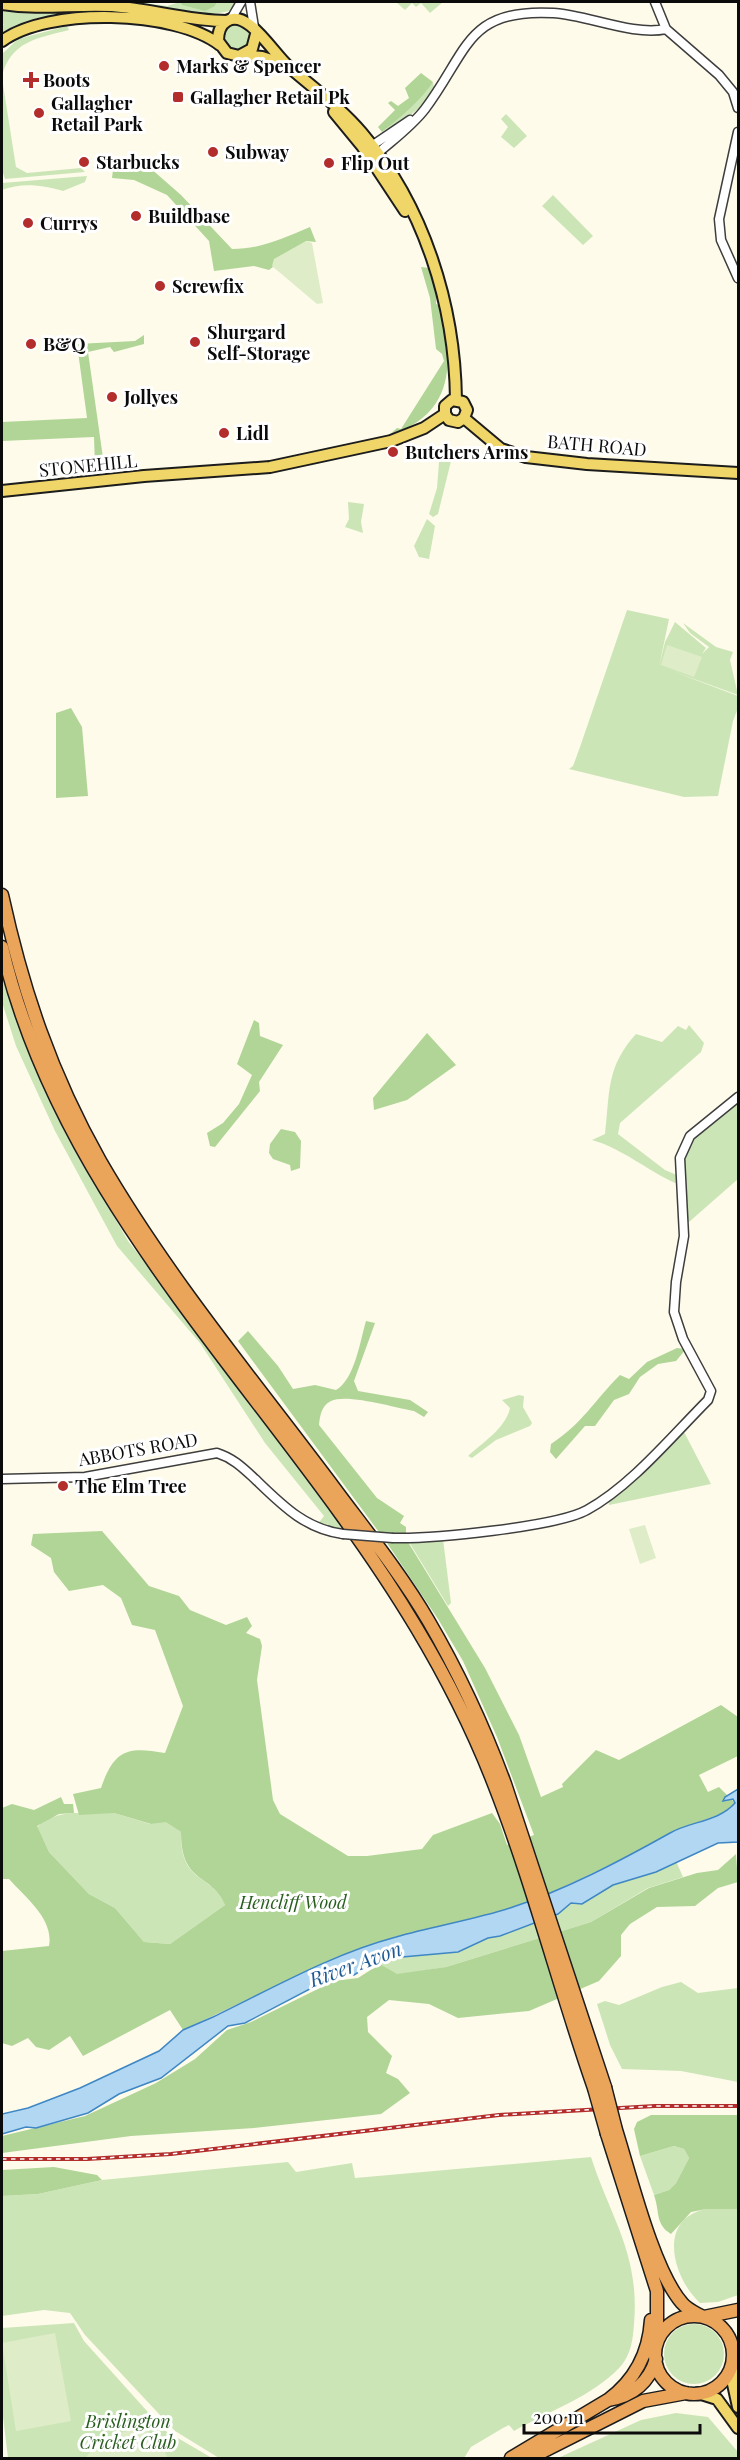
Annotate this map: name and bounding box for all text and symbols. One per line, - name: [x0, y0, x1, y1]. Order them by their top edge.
- place label: Marks & Spencer: [176, 54, 321, 78]
- marker: Marks & Spencer: [157, 59, 171, 73]
- place label: Boots: [43, 68, 90, 92]
- marker: Boots: [24, 73, 38, 87]
- place label: Gallagher Retail Pk: [190, 85, 350, 109]
- marker: Gallagher Retail Pk: [171, 90, 185, 104]
- place label: Gallagher Retail Park: [51, 91, 143, 136]
- marker: Gallagher Retail Park: [32, 106, 46, 120]
- place label: Subway: [225, 140, 290, 164]
- marker: Subway: [206, 145, 220, 159]
- place label: Starbucks: [96, 150, 179, 174]
- place label: Flip Out: [341, 151, 410, 175]
- marker: Starbucks: [77, 155, 91, 169]
- marker: Flip Out: [322, 156, 336, 170]
- place label: Buildbase: [148, 204, 230, 228]
- marker: Buildbase: [129, 209, 143, 223]
- place label: Currys: [40, 211, 98, 235]
- marker: Currys: [21, 216, 35, 230]
- place label: Screwfix: [172, 274, 244, 298]
- marker: Screwfix: [153, 279, 167, 293]
- place label: Shurgard Self-Storage: [207, 320, 310, 365]
- place label: B&Q: [43, 332, 86, 356]
- marker: Shurgard Self-Storage: [188, 335, 202, 349]
- marker: B&Q: [24, 337, 38, 351]
- place label: Jollyes: [123, 385, 178, 409]
- marker: Jollyes: [105, 390, 119, 404]
- place label: Lidl: [236, 421, 269, 445]
- marker: Lidl: [217, 426, 231, 440]
- street label: BATH ROAD: [546, 429, 648, 461]
- place label: Butchers Arms: [405, 440, 528, 464]
- marker: Butchers Arms: [386, 445, 400, 459]
- street label: STONEHILL: [38, 448, 139, 482]
- street label: ABBOTS ROAD: [75, 1427, 200, 1471]
- place label: The Elm Tree: [75, 1474, 187, 1498]
- marker: The Elm Tree: [56, 1479, 70, 1493]
- park label: Hencliff Wood: [238, 1890, 348, 1914]
- water label: River Avon: [304, 1934, 405, 1993]
- scale bar: [524, 2397, 700, 2435]
- text: 200 m: [533, 2405, 584, 2429]
- park label: Brislington Cricket Club: [80, 2409, 176, 2454]

